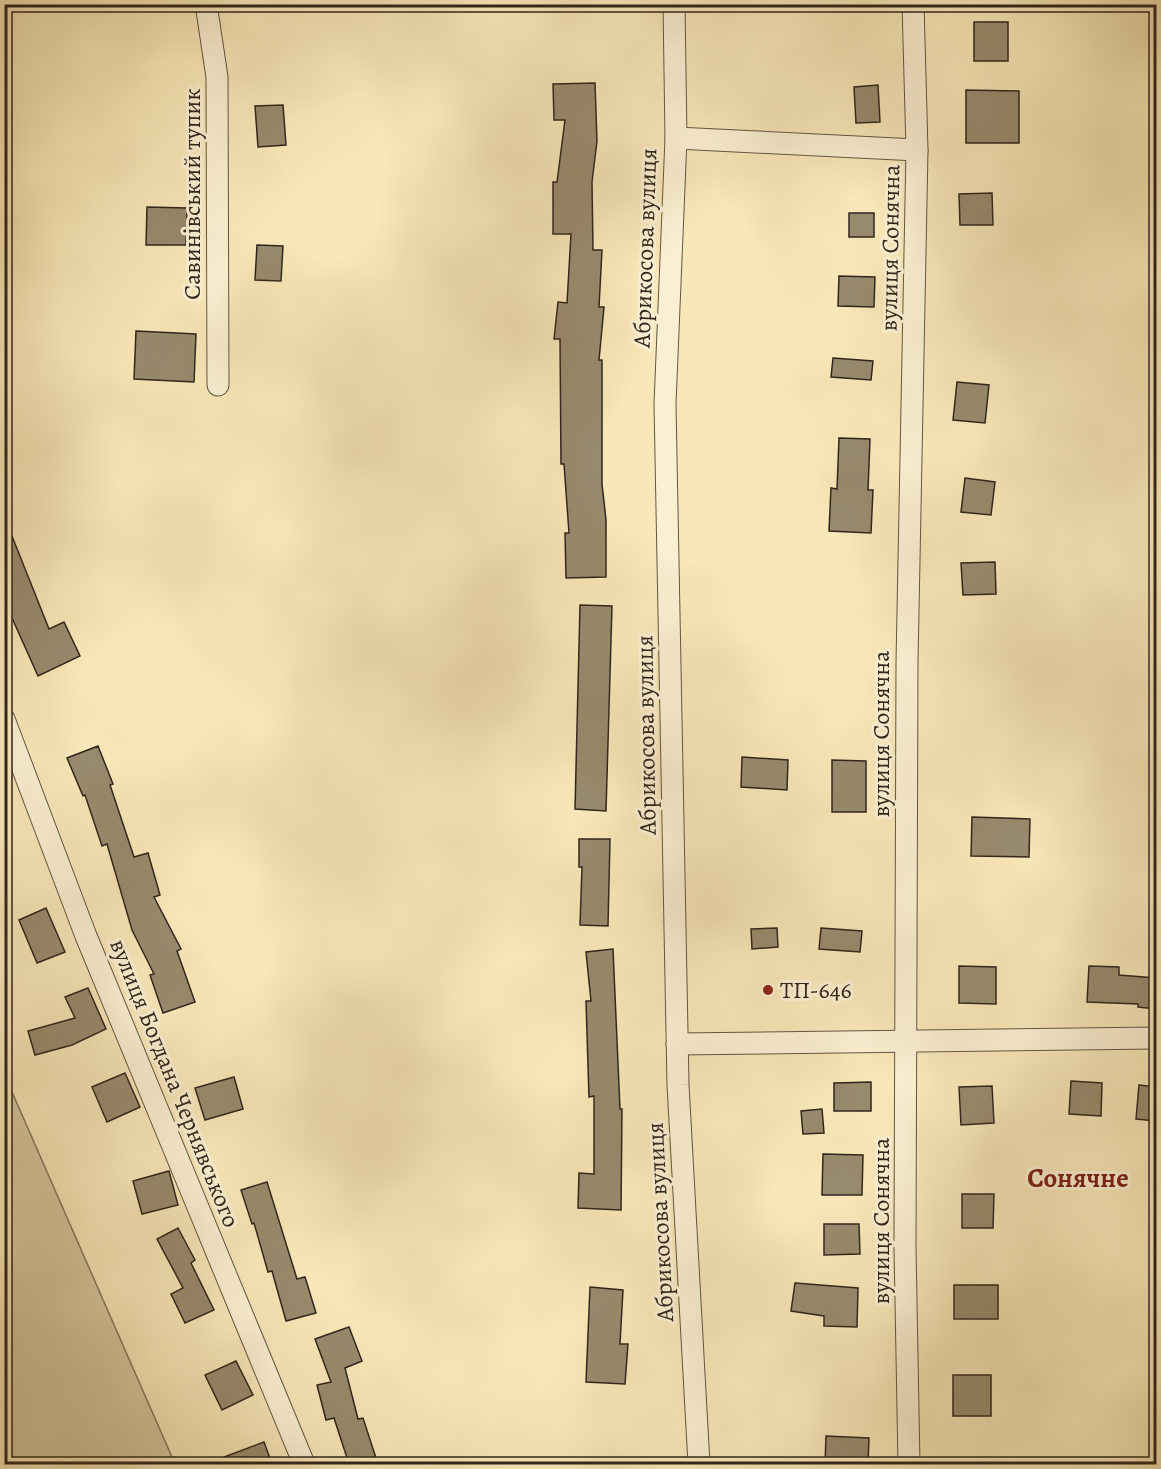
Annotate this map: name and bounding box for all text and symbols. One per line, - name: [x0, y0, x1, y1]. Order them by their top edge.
- street label: Савинівський тупик: [176, 88, 208, 300]
- street label: Абрикосова вулиця: [625, 148, 664, 349]
- street label: вулиця Сонячна: [873, 164, 907, 332]
- street label: Абрикосова вулиця: [628, 635, 664, 836]
- street label: вулиця Сонячна: [865, 651, 897, 817]
- street label: вулиця Богдана Чернявського: [102, 934, 248, 1232]
- place label: ТП-646: [780, 974, 852, 1006]
- marker: ТП-646: [761, 983, 775, 997]
- street label: Абрикосова вулиця: [639, 1121, 681, 1324]
- street label: вулиця Сонячна: [865, 1138, 897, 1304]
- district label: Сонячне: [1027, 1160, 1129, 1196]

